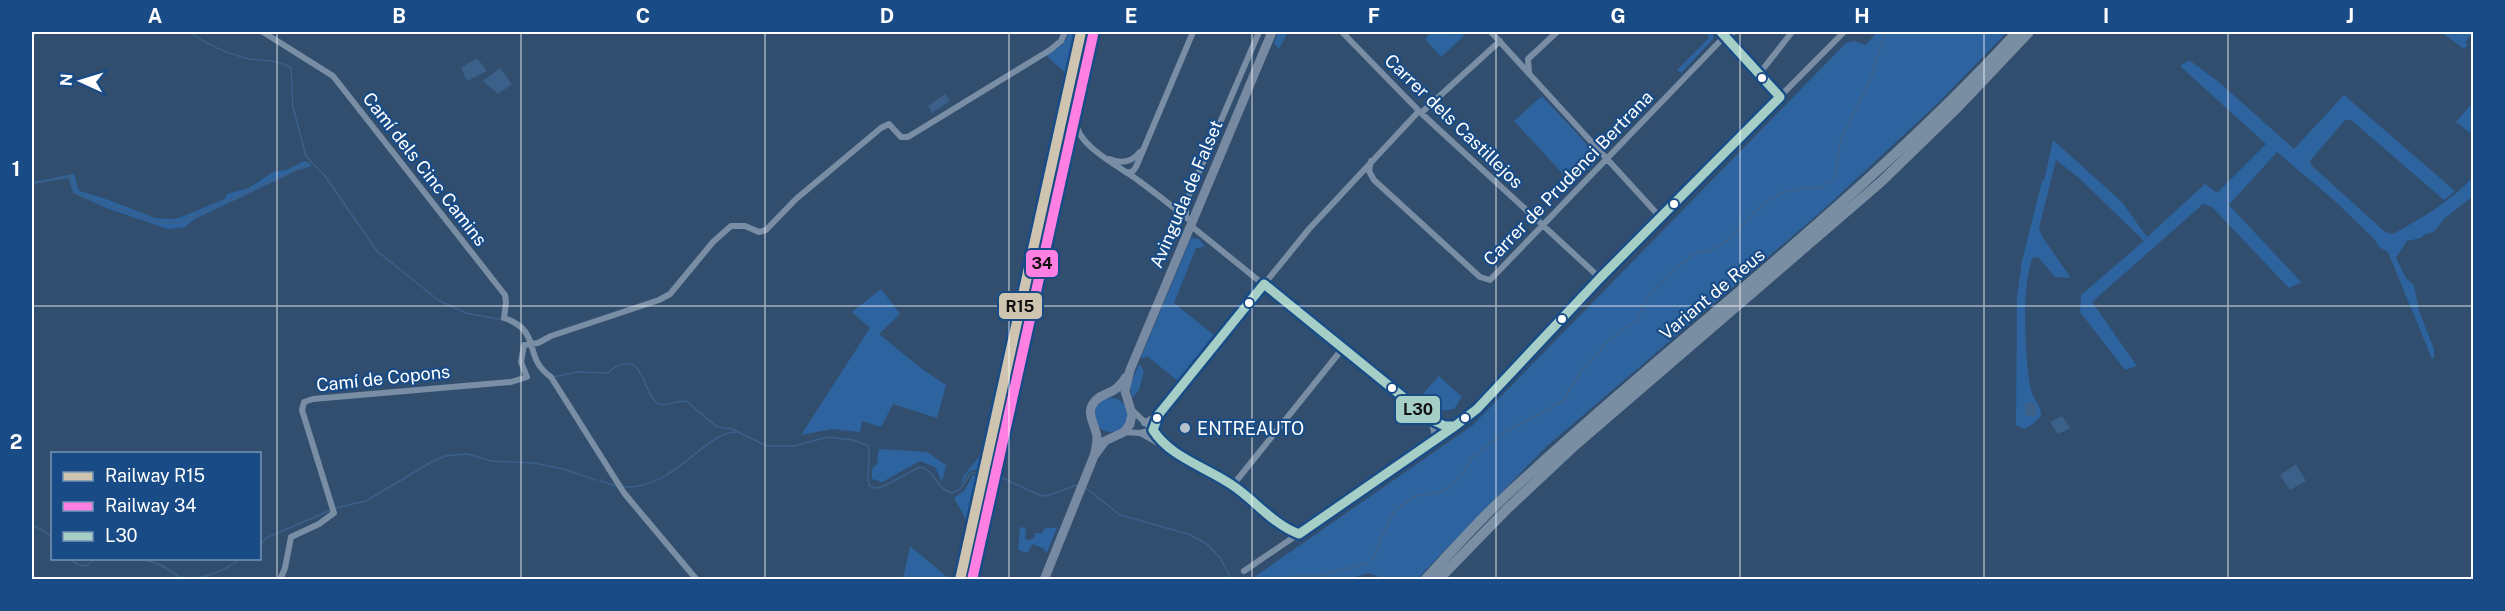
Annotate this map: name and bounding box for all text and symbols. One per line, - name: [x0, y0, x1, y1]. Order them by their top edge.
- text: A: [148, 4, 162, 28]
- text: B: [392, 4, 406, 28]
- text: C: [636, 4, 650, 28]
- text: D: [880, 4, 894, 28]
- text: E: [1125, 4, 1137, 28]
- text: F: [1368, 4, 1380, 28]
- text: G: [1610, 4, 1626, 28]
- text: H: [1854, 4, 1870, 28]
- text: I: [2103, 4, 2109, 28]
- text: J: [2346, 4, 2354, 28]
- street label: Carrer dels Castillejos: [1381, 50, 1527, 192]
- north arrow: [51, 51, 111, 111]
- unlabelled marker: [1756, 72, 1768, 84]
- text: N: [57, 73, 76, 87]
- street label: Carrer de Prudenci Bertrana: [1479, 86, 1657, 270]
- street label: Camí dels Cinc Camins: [359, 88, 491, 250]
- street label: Avinguda de Falset: [1145, 117, 1227, 271]
- text: 1: [12, 157, 20, 181]
- unlabelled marker: [1668, 198, 1680, 210]
- street label: Variant de Reus: [1655, 244, 1769, 344]
- line badge: 34: [1025, 249, 1059, 278]
- text: 34: [1031, 254, 1053, 273]
- line badge: R15: [998, 292, 1043, 320]
- text: R15: [1006, 297, 1035, 316]
- unlabelled marker: [1243, 297, 1255, 309]
- unlabelled marker: [1556, 313, 1568, 325]
- street label: Camí de Copons: [315, 361, 451, 395]
- unlabelled marker: [1386, 382, 1398, 394]
- line badge: L30: [1395, 395, 1441, 424]
- text: L30: [1403, 400, 1433, 419]
- unlabelled marker: [1151, 412, 1163, 424]
- unlabelled marker: [1459, 412, 1471, 424]
- place label: ENTREAUTO: [1197, 418, 1304, 439]
- marker: ENTREAUTO: [1178, 421, 1192, 435]
- text: 2: [10, 430, 22, 454]
- legend: [51, 452, 261, 560]
- text: Railway R15: [105, 465, 205, 486]
- text: Railway 34: [105, 495, 197, 516]
- text: L30: [105, 525, 138, 546]

